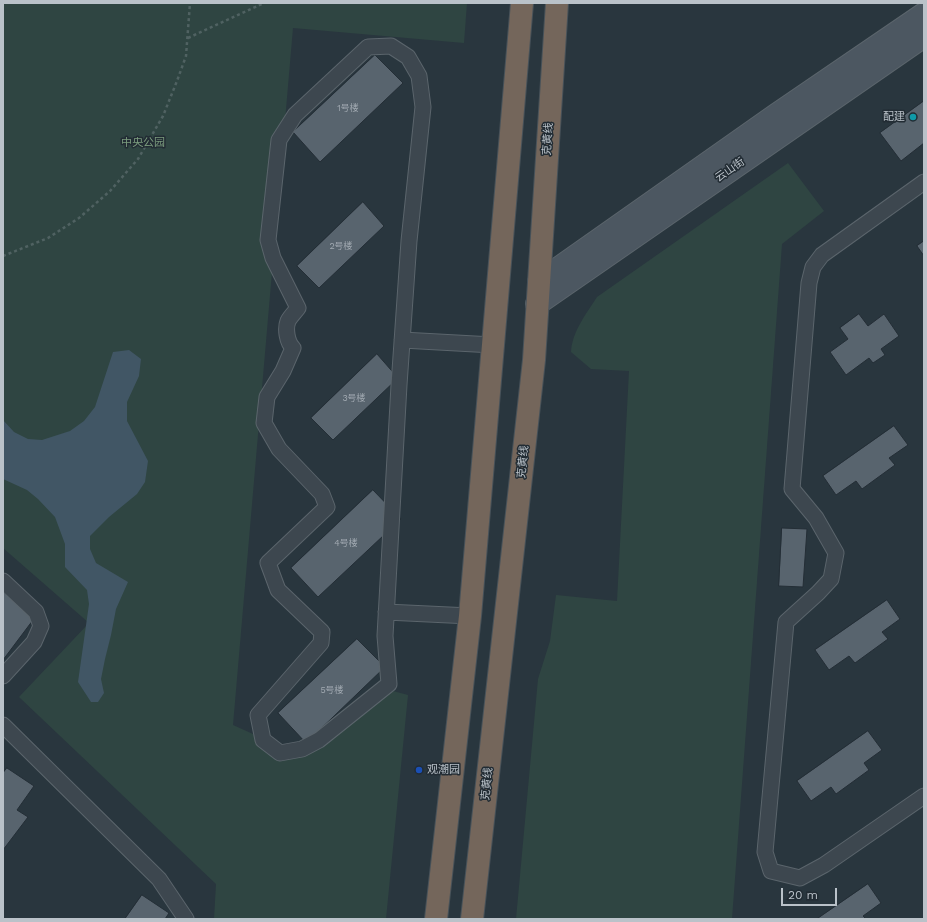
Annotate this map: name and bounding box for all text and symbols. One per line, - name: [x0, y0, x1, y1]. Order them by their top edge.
- house number: 1号楼: [337, 103, 359, 113]
- place label: 配建: [883, 110, 905, 124]
- marker: 配建: [908, 112, 918, 122]
- street label: 克黄线: [540, 122, 556, 156]
- park label: 中央公园: [121, 136, 165, 150]
- street label: 云山街: [713, 155, 747, 185]
- house number: 2号楼: [329, 241, 353, 251]
- house number: 3号楼: [342, 393, 366, 403]
- street label: 克黄线: [515, 445, 531, 479]
- house number: 4号楼: [334, 538, 358, 548]
- house number: 5号楼: [320, 685, 344, 695]
- place label: 观潮园: [427, 763, 460, 777]
- marker: 观潮园: [414, 765, 424, 775]
- street label: 克黄线: [479, 767, 495, 801]
- scale bar: [783, 880, 839, 906]
- text: 20 m: [788, 888, 818, 902]

